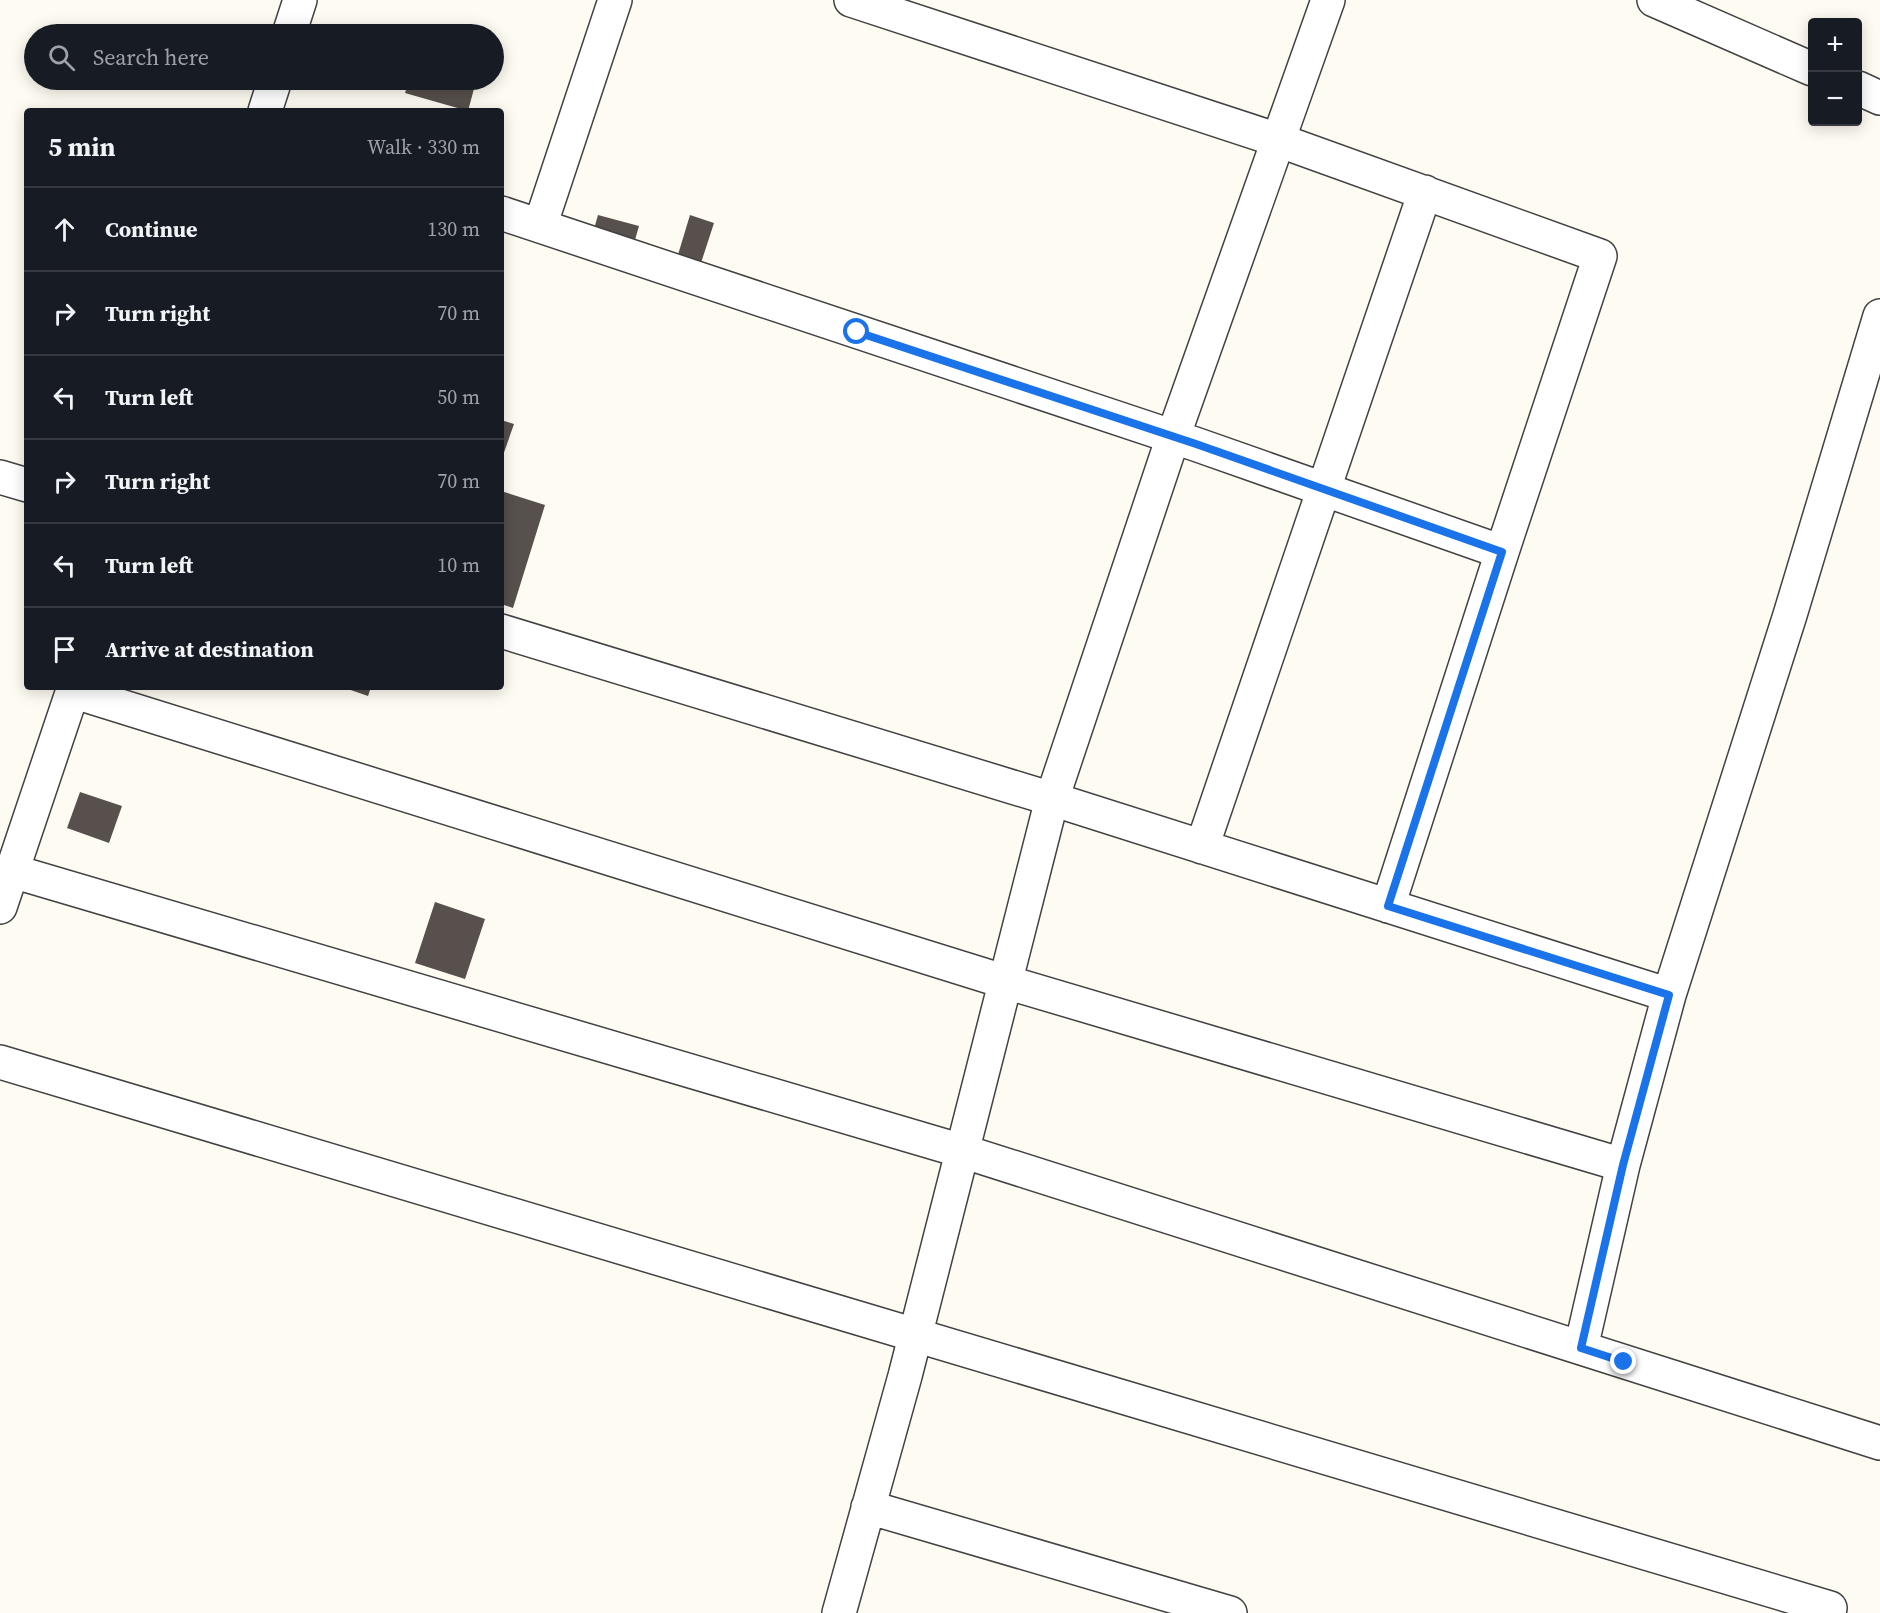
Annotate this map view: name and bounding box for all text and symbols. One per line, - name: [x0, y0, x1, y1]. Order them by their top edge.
- map controls: [1808, 18, 1862, 126]
- button: +: [1808, 18, 1862, 72]
- search box: [24, 24, 504, 90]
- icon: search: [45, 41, 78, 74]
- text: Search here: [93, 42, 209, 72]
- button: −: [1808, 72, 1862, 126]
- text: 5 min: [48, 129, 115, 165]
- text: Walk · 330 m: [367, 133, 480, 161]
- icon: ahead: [48, 213, 81, 246]
- text: Continue: [105, 214, 198, 244]
- text: 130 m: [427, 215, 480, 243]
- icon: right: [48, 297, 81, 330]
- text: Turn right: [105, 298, 210, 328]
- text: 70 m: [437, 299, 480, 327]
- route start: [843, 318, 869, 344]
- icon: left: [48, 381, 81, 414]
- text: Turn left: [105, 382, 193, 412]
- text: 50 m: [437, 383, 480, 411]
- icon: right: [48, 465, 81, 498]
- text: Turn right: [105, 466, 210, 496]
- text: 70 m: [437, 467, 480, 495]
- icon: left: [48, 549, 81, 582]
- text: Turn left: [105, 550, 193, 580]
- text: 10 m: [437, 551, 480, 579]
- icon: arrive: [48, 633, 81, 666]
- text: Arrive at destination: [105, 634, 314, 664]
- route end: [1610, 1348, 1636, 1374]

